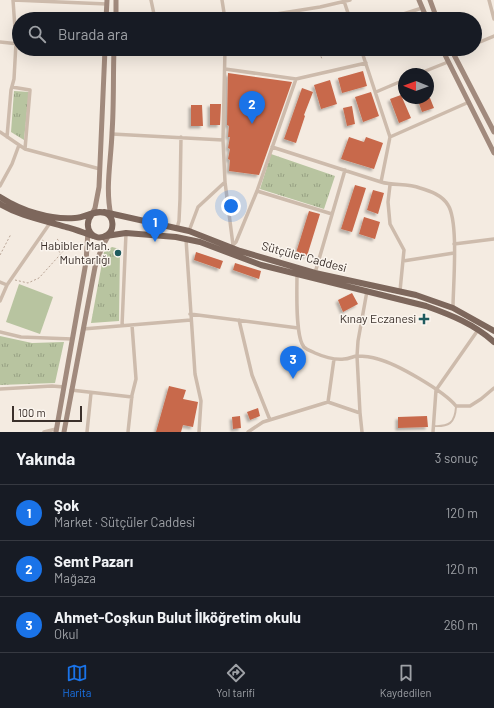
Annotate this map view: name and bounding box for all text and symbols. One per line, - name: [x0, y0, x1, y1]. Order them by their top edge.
- search box: [12, 12, 482, 56]
- icon: search: [26, 23, 48, 45]
- text: Burada ara: [58, 25, 128, 43]
- north arrow: [398, 68, 434, 104]
- pin: 2: [239, 91, 265, 124]
- your location: [221, 196, 241, 216]
- pin: 1: [142, 209, 168, 242]
- place label: Habibler Mah. Muhtarlığı: [40, 238, 110, 266]
- street label: Sütçüler Caddesi: [260, 238, 348, 274]
- marker: Habibler Mah. Muhtarlığı: [113, 248, 123, 258]
- place label: Kınay Eczanesi: [340, 311, 416, 325]
- marker: Kınay Eczanesi: [419, 314, 429, 324]
- pin: 3: [280, 346, 306, 379]
- scale bar: [12, 404, 82, 423]
- text: 100 m: [18, 406, 46, 419]
- text: Yakında: [16, 448, 75, 468]
- text: 3 sonuç: [435, 450, 478, 466]
- text: Şok: [54, 496, 79, 514]
- text: 1: [27, 505, 31, 521]
- text: 120 m: [446, 505, 478, 521]
- text: Market · Sütçüler Caddesi: [54, 514, 195, 530]
- text: Semt Pazarı: [54, 552, 133, 570]
- text: 2: [25, 561, 33, 577]
- text: 120 m: [446, 561, 478, 577]
- text: Mağaza: [54, 570, 96, 586]
- text: Ahmet-Coşkun Bulut İlköğretim okulu: [54, 608, 301, 626]
- text: 3: [25, 617, 33, 633]
- text: 260 m: [444, 617, 478, 633]
- text: Okul: [54, 626, 79, 642]
- tab: Harita: [63, 662, 91, 699]
- tab: Yol tarifi: [216, 662, 255, 699]
- tab: Kaydedilen: [380, 662, 431, 699]

